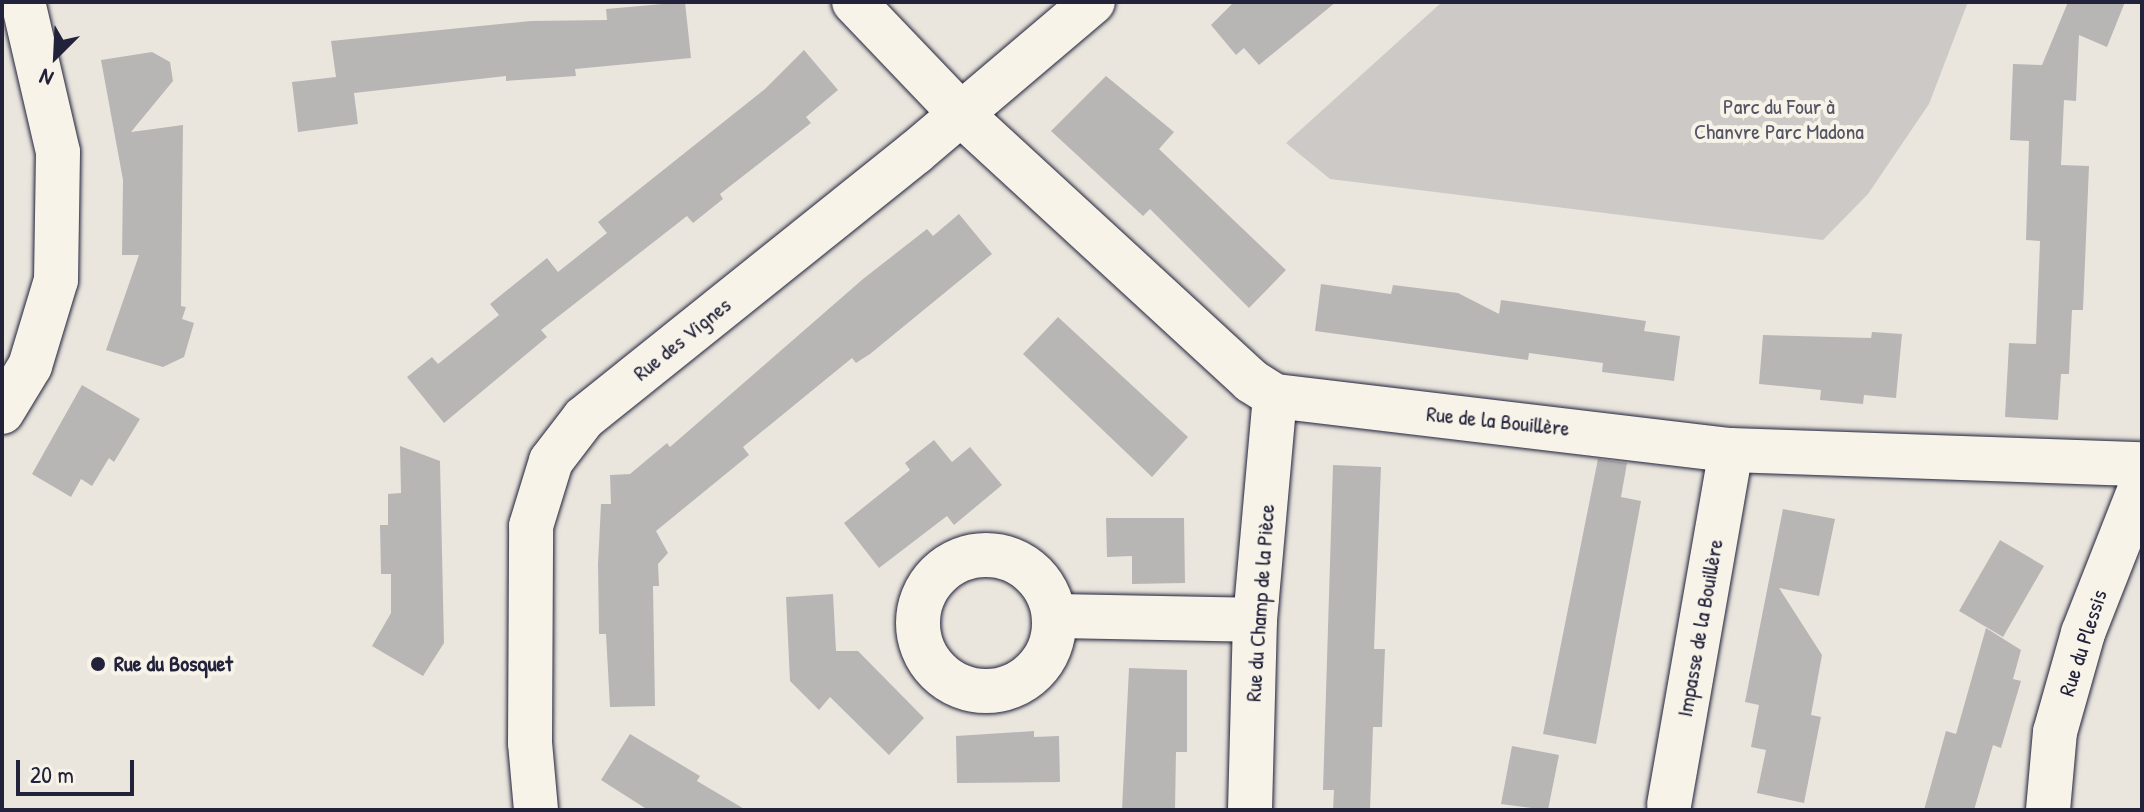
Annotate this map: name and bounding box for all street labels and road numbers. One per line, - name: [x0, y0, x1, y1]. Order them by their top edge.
- street label: Rue des Vignes: [628, 292, 736, 386]
- street label: Rue de la Bouillère: [1425, 400, 1571, 442]
- street label: Rue du Champ de la Pièce: [1240, 503, 1280, 703]
- street label: Impasse de la Bouillère: [1671, 537, 1729, 719]
- street label: Rue du Plessis: [2053, 586, 2113, 700]

